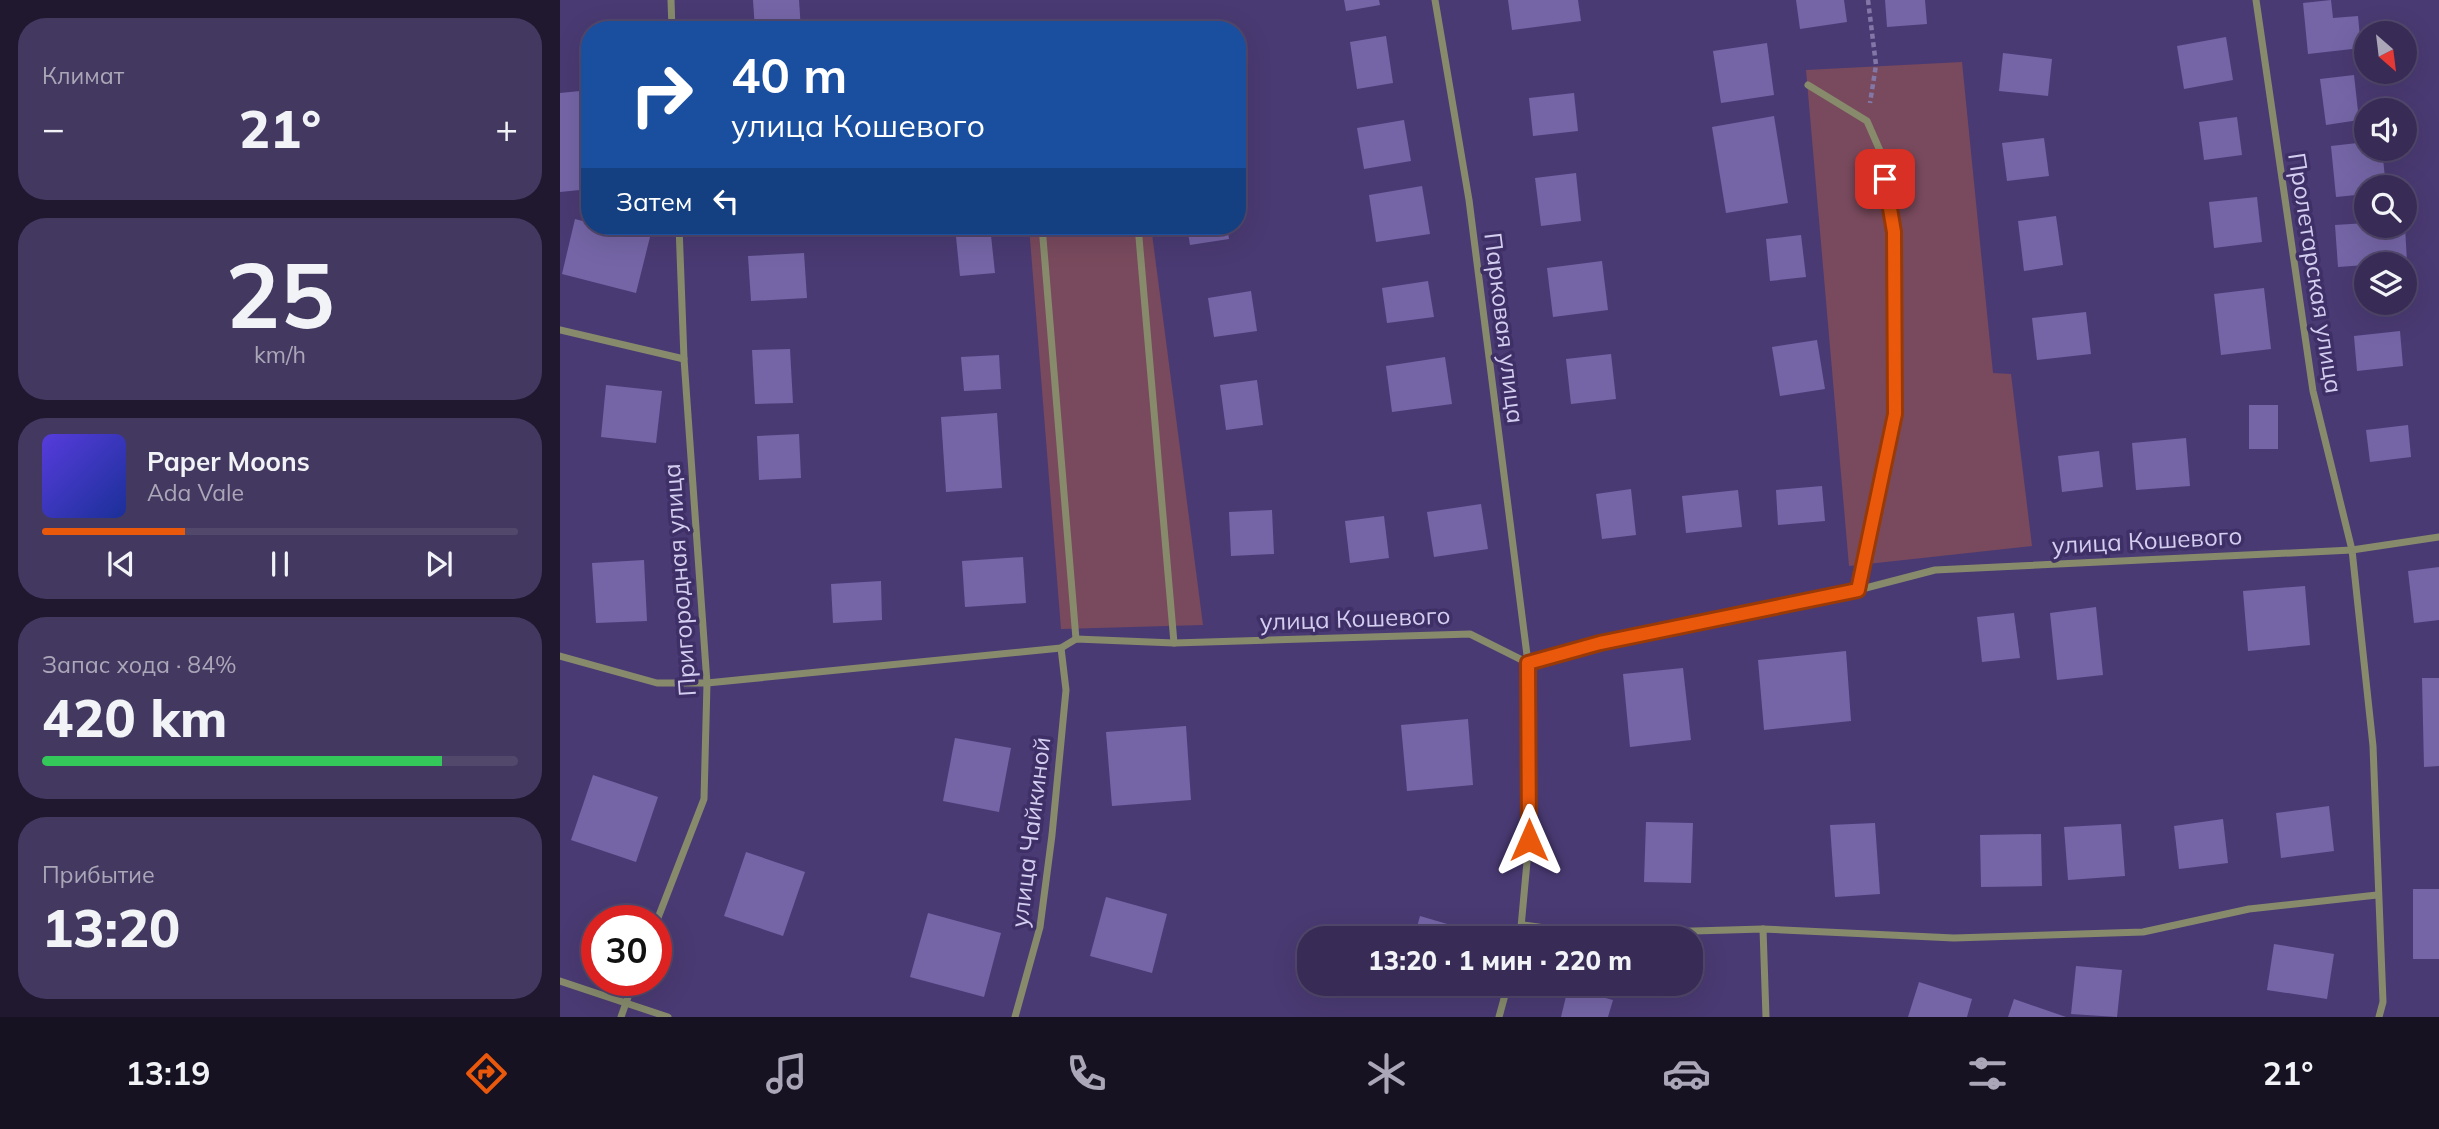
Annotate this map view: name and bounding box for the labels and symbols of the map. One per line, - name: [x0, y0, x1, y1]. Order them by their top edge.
- north arrow: [2354, 21, 2417, 84]
- pin: [1855, 149, 1915, 209]
- street label: Пролетарская улица: [2282, 150, 2350, 396]
- street label: Парковая улица: [1478, 231, 1532, 425]
- street label: Пригородная улица: [656, 463, 702, 697]
- street label: улица Кошевого: [2051, 520, 2243, 560]
- street label: улица Кошевого: [1259, 600, 1451, 636]
- street label: улица Чайкиной: [1003, 735, 1057, 929]
- position arrow: [1492, 803, 1566, 877]
- speed limit sign: 30: [581, 905, 672, 996]

